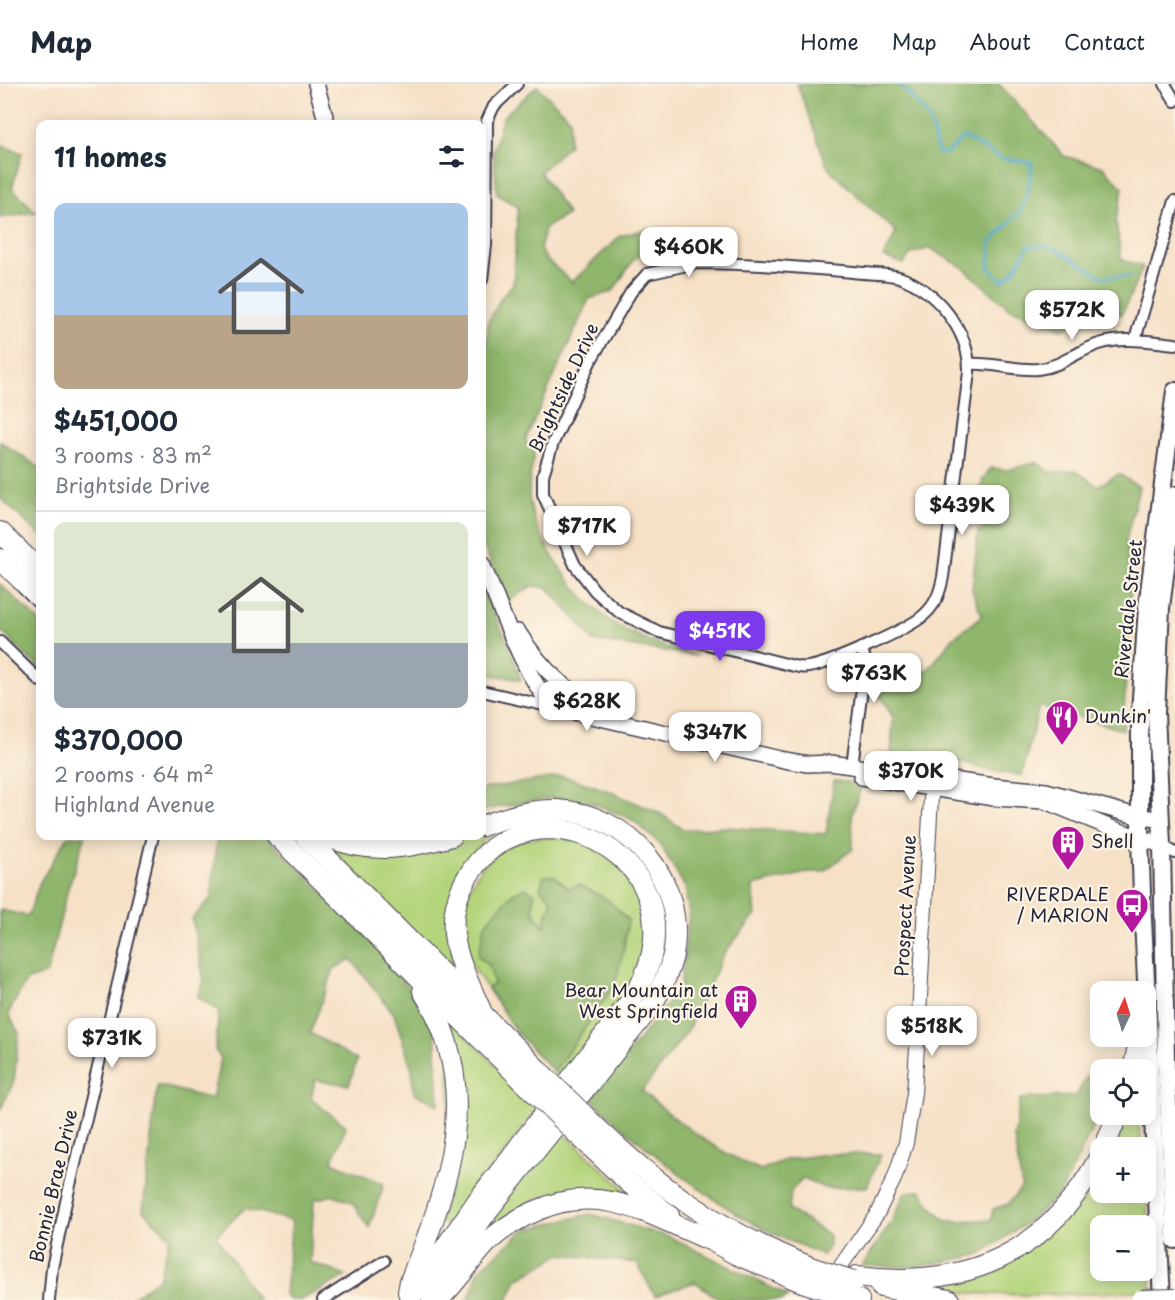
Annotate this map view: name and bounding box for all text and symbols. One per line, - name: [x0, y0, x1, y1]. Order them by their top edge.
- text: Map: [30, 20, 92, 63]
- text: Home: [800, 25, 859, 57]
- text: Map: [892, 25, 937, 57]
- text: About: [970, 25, 1031, 57]
- text: Contact: [1064, 25, 1145, 57]
- text: 11 homes: [54, 137, 167, 176]
- icon: filters: [435, 140, 468, 173]
- pin: $460K: [647, 227, 731, 278]
- text: $460K: [654, 231, 724, 261]
- icon: home: [207, 242, 315, 350]
- pin: $572K: [1030, 290, 1114, 341]
- text: $572K: [1039, 294, 1105, 324]
- street label: Brightside Drive: [521, 318, 605, 457]
- text: $451,000: [54, 401, 178, 440]
- text: 3 rooms · 83 m²: [54, 440, 212, 470]
- text: Brightside Drive: [54, 470, 210, 500]
- pin: $439K: [920, 485, 1004, 536]
- text: $439K: [929, 489, 995, 519]
- pin: $717K: [545, 506, 629, 557]
- text: $717K: [557, 510, 617, 540]
- street label: Riverdale Street: [1107, 538, 1148, 680]
- icon: home: [207, 561, 315, 669]
- pin: $451K: [678, 611, 762, 662]
- text: $451K: [689, 615, 751, 645]
- pin: $763K: [832, 653, 916, 704]
- text: $763K: [841, 657, 907, 687]
- pin: $628K: [545, 681, 629, 732]
- text: $628K: [553, 685, 621, 715]
- restaurant icon: Dunkin': [1044, 699, 1080, 746]
- place label: Dunkin': [1085, 702, 1151, 729]
- pin: $347K: [673, 712, 757, 763]
- text: $347K: [683, 716, 747, 746]
- text: $370,000: [54, 720, 183, 759]
- pin: $370K: [869, 751, 953, 802]
- text: $370K: [878, 755, 944, 785]
- text: 2 rooms · 64 m²: [54, 759, 214, 789]
- text: Highland Avenue: [54, 789, 215, 819]
- building icon: Shell: [1050, 824, 1086, 871]
- place label: Shell: [1091, 827, 1133, 854]
- street label: Prospect Avenue: [887, 834, 922, 978]
- place label: RIVERDALE / MARION: [1006, 880, 1109, 928]
- bus stop icon: RIVERDALE / MARION: [1114, 887, 1150, 934]
- place label: Bear Mountain at West Springfield: [564, 976, 718, 1024]
- north arrow: [1090, 981, 1156, 1047]
- map controls: [1090, 981, 1156, 1281]
- building icon: Bear Mountain at West Springfield: [723, 983, 759, 1030]
- pin: $518K: [890, 1006, 974, 1057]
- text: $518K: [901, 1010, 963, 1040]
- pin: $731K: [70, 1018, 154, 1069]
- text: $731K: [82, 1022, 142, 1052]
- button: locate: [1090, 1059, 1156, 1125]
- street label: Bonnie Brae Drive: [22, 1106, 83, 1265]
- button: +: [1090, 1137, 1156, 1203]
- button: −: [1090, 1215, 1156, 1281]

